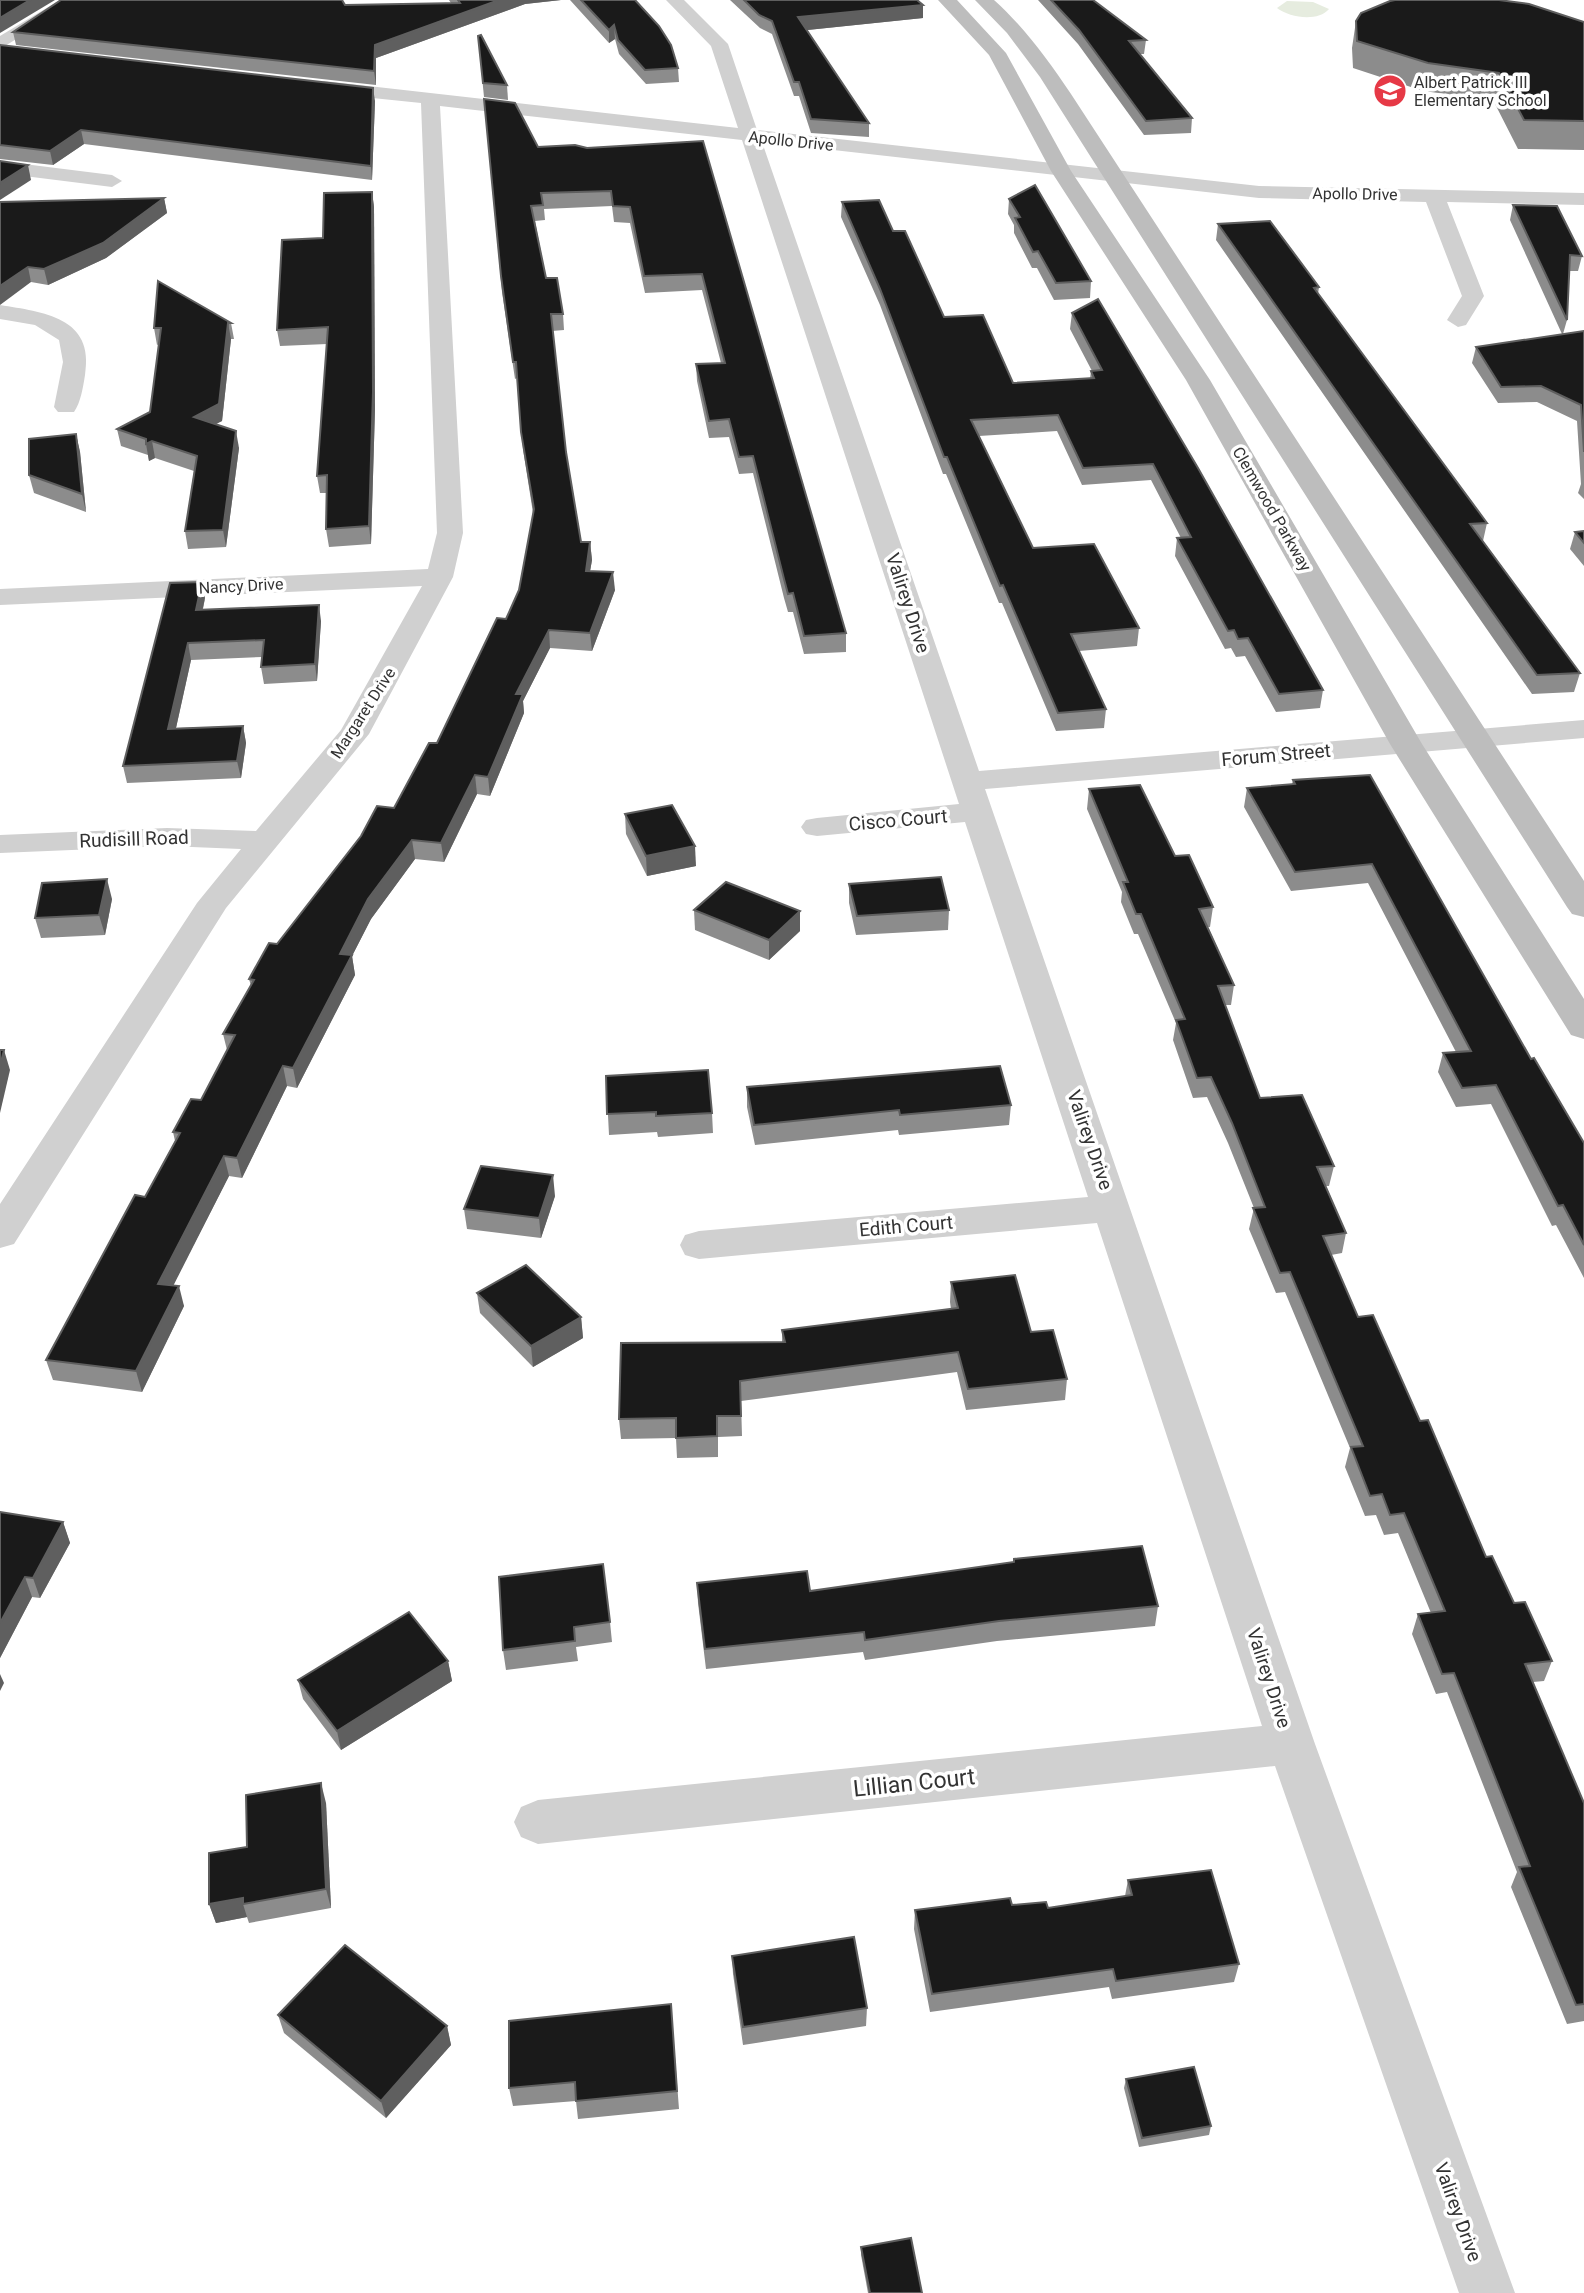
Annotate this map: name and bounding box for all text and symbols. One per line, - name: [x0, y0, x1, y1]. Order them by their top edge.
- school or university icon: Albert Patrick III Elementary School: [1371, 72, 1409, 110]
- place label: Albert Patrick III Elementary School: [1414, 73, 1547, 110]
- street label: Apollo Drive: [748, 127, 834, 155]
- street label: Apollo Drive: [1312, 184, 1398, 204]
- street label: Clemwood Parkway: [1229, 443, 1316, 575]
- street label: Valirey Drive: [881, 550, 935, 656]
- street label: Nancy Drive: [198, 574, 284, 598]
- street label: Margaret Drive: [327, 664, 399, 762]
- street label: Forum Street: [1220, 739, 1332, 771]
- street label: Cisco Court: [848, 804, 948, 836]
- street label: Rudisill Road: [79, 826, 189, 852]
- street label: Valirey Drive: [1062, 1087, 1118, 1193]
- street label: Edith Court: [858, 1210, 954, 1242]
- street label: Valirey Drive: [1242, 1625, 1296, 1731]
- street label: Lillian Court: [852, 1763, 976, 1803]
- street label: Valirey Drive: [1429, 2159, 1487, 2265]

